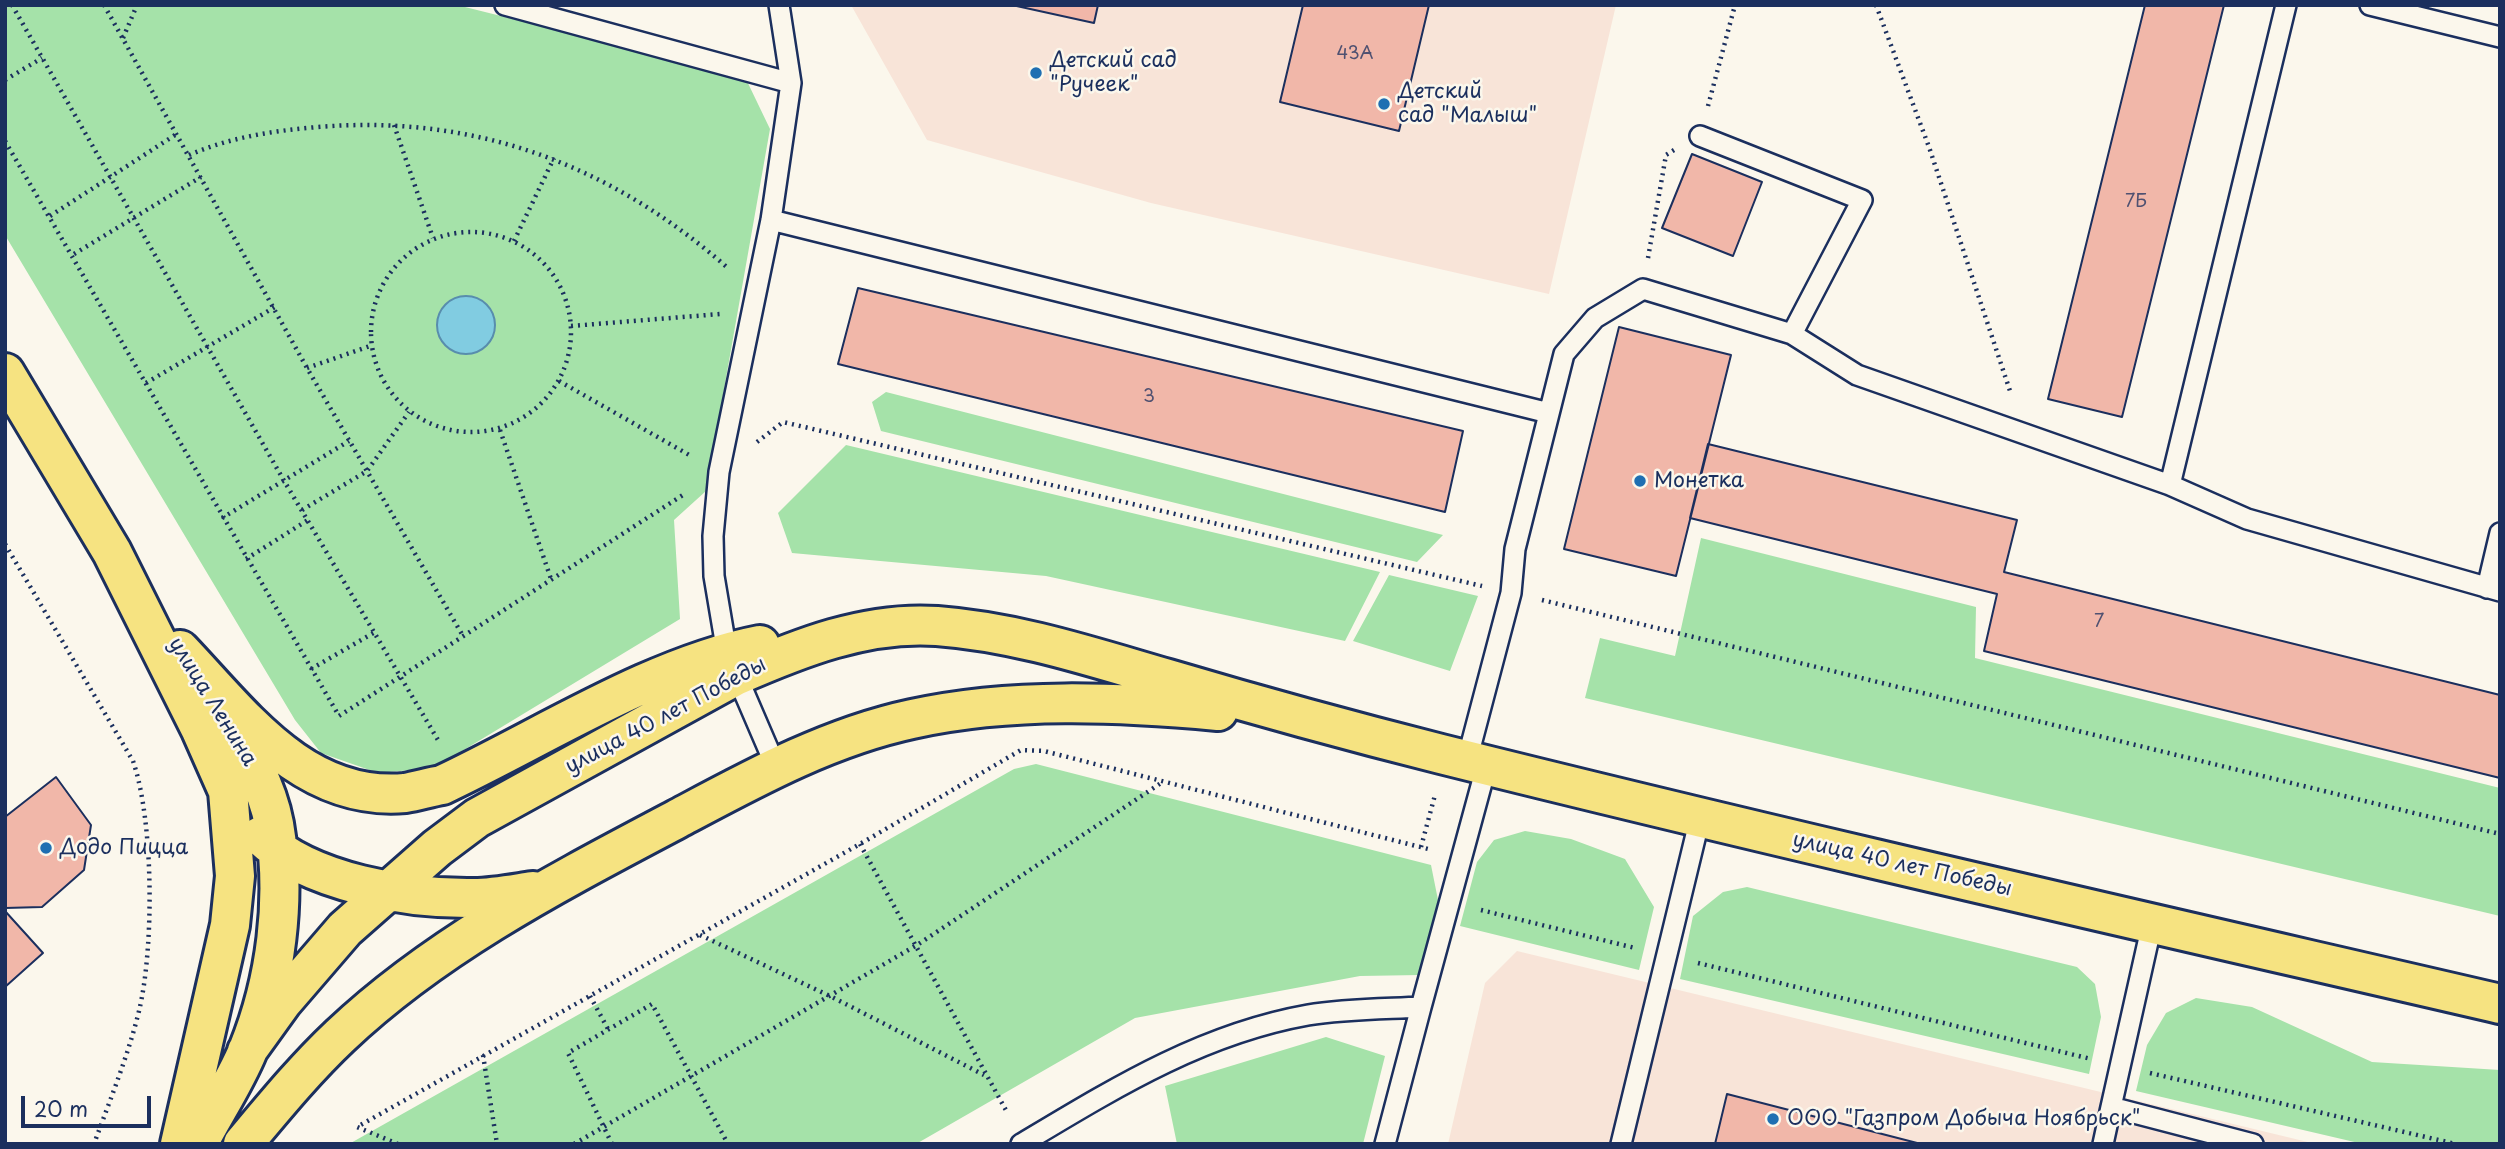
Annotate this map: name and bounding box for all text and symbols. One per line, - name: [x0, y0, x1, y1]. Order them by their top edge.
- house number: 43А: [1336, 43, 1374, 65]
- place label: Детский сад "Ручеек": [1050, 48, 1177, 98]
- marker: Детский сад "Ручеек": [1028, 65, 1044, 81]
- place label: Детский сад "Малыш": [1398, 79, 1537, 129]
- marker: Детский сад "Малыш": [1376, 96, 1392, 112]
- house number: 7Б: [2125, 191, 2147, 213]
- house number: 3: [1143, 386, 1155, 408]
- place label: Монетка: [1654, 468, 1744, 494]
- marker: Монетка: [1632, 473, 1648, 489]
- house number: 7: [2094, 611, 2104, 633]
- street label: улица Ленина: [162, 633, 262, 771]
- street label: улица 40 лет Победы: [561, 652, 771, 780]
- street label: улица 40 лет Победы: [1790, 827, 2014, 903]
- place label: Додо Пицца: [60, 835, 188, 861]
- marker: Додо Пицца: [38, 840, 54, 856]
- scale bar: [24, 1082, 154, 1126]
- text: 20 m: [34, 1092, 88, 1124]
- place label: ООО "Газпром Добыча Ноябрьск": [1787, 1106, 2140, 1132]
- marker: ООО "Газпром Добыча Ноябрьск": [1765, 1111, 1781, 1127]

